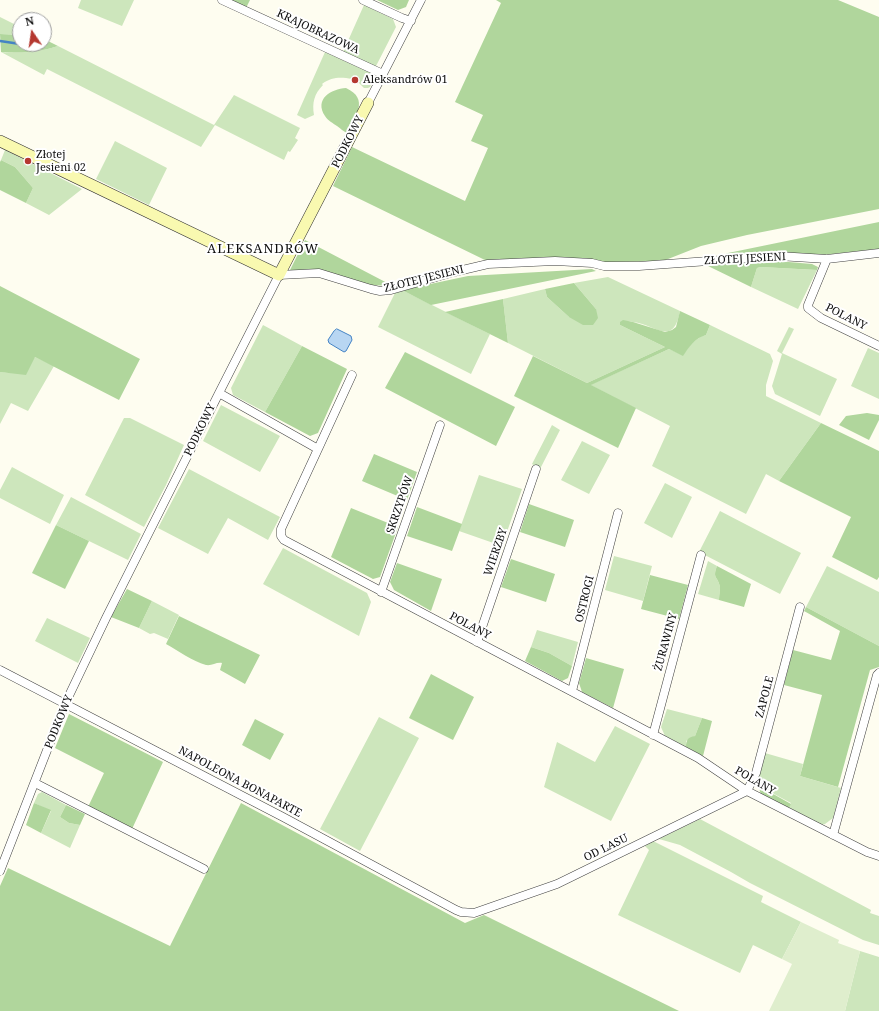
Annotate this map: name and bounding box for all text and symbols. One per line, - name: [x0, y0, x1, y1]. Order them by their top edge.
- street label: KRAJOBRAZOWA: [274, 7, 362, 57]
- north arrow: [12, 12, 52, 52]
- text: N: [23, 13, 35, 29]
- place label: Aleksandrów 01: [363, 73, 448, 87]
- marker: Aleksandrów 01: [350, 75, 360, 85]
- street label: PODKOWY: [329, 114, 367, 170]
- place label: Złotej Jesieni 02: [36, 148, 86, 174]
- marker: Złotej Jesieni 02: [23, 156, 33, 166]
- district label: ALEKSANDRÓW: [207, 241, 319, 257]
- street label: ZŁOTEJ JESIENI: [704, 250, 786, 268]
- street label: ZŁOTEJ JESIENI: [383, 263, 465, 295]
- street label: POLANY: [823, 301, 869, 333]
- street label: PODKOWY: [182, 402, 218, 458]
- street label: SKRZYPÓW: [384, 474, 416, 536]
- street label: WIERZBY: [482, 526, 510, 578]
- street label: OSTROGI: [573, 574, 597, 624]
- street label: POLANY: [447, 610, 493, 642]
- street label: ŻURAWINY: [652, 612, 680, 672]
- street label: ZAPOLE: [753, 675, 777, 719]
- street label: PODKOWY: [42, 693, 76, 751]
- street label: NAPOLEONA BONAPARTE: [176, 744, 304, 820]
- street label: POLANY: [732, 764, 778, 798]
- street label: OD LASU: [582, 832, 630, 864]

